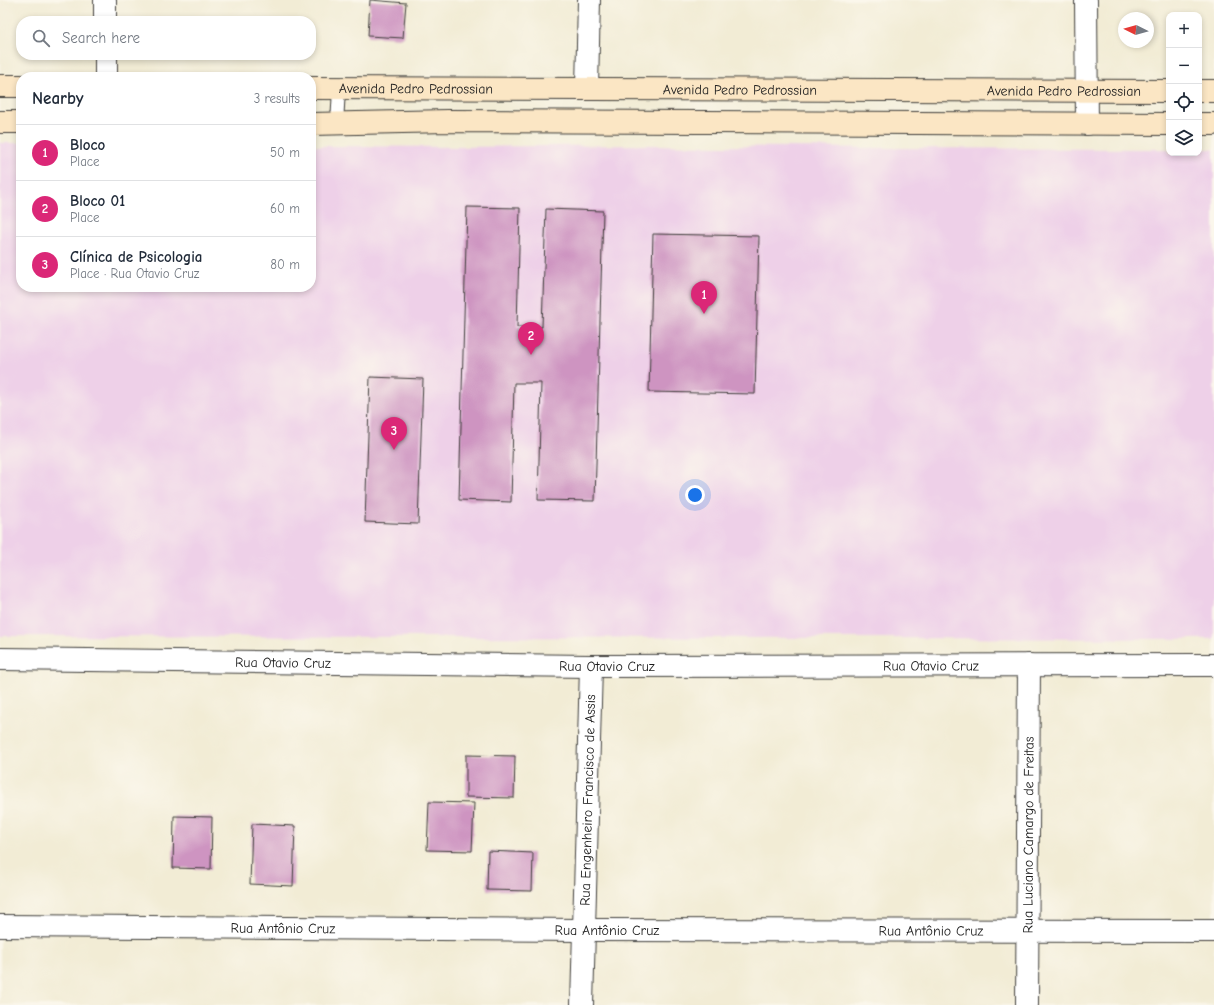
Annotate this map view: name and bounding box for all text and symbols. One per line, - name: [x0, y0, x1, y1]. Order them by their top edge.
- north arrow: [1118, 12, 1154, 48]
- map controls: [1166, 12, 1202, 156]
- button: +: [1166, 12, 1202, 48]
- search box: [16, 16, 316, 60]
- icon: search: [30, 27, 52, 49]
- text: Search here: [62, 29, 140, 47]
- button: −: [1166, 48, 1202, 84]
- street label: Avenida Pedro Pedrossian: [339, 80, 493, 98]
- street label: Avenida Pedro Pedrossian: [663, 81, 817, 99]
- street label: Avenida Pedro Pedrossian: [987, 82, 1141, 100]
- button: locate: [1166, 84, 1202, 120]
- text: Nearby: [32, 89, 83, 108]
- text: 3 results: [254, 91, 300, 106]
- button: layers: [1166, 120, 1202, 156]
- text: Bloco: [70, 136, 105, 154]
- text: 1: [42, 145, 48, 160]
- text: 50 m: [270, 145, 300, 160]
- text: Place: [70, 154, 100, 169]
- text: Bloco 01: [70, 192, 125, 210]
- text: 2: [42, 201, 48, 216]
- text: 60 m: [270, 201, 300, 216]
- text: Place: [70, 210, 100, 225]
- text: Clínica de Psicologia: [70, 248, 202, 266]
- text: 3: [42, 257, 48, 272]
- text: 80 m: [270, 257, 300, 272]
- text: Place · Rua Otavio Cruz: [70, 266, 199, 281]
- pin: 1: [691, 281, 717, 314]
- pin: 2: [518, 322, 544, 355]
- pin: 3: [381, 417, 407, 450]
- your location: [685, 485, 705, 505]
- street label: Rua Otavio Cruz: [235, 654, 331, 672]
- street label: Rua Otavio Cruz: [883, 657, 979, 675]
- street label: Rua Otavio Cruz: [559, 658, 655, 675]
- street label: Rua Engenheiro Francisco de Assis: [577, 694, 599, 906]
- street label: Rua Luciano Camargo de Freitas: [1019, 736, 1038, 934]
- street label: Rua Antônio Cruz: [231, 920, 335, 937]
- street label: Rua Antônio Cruz: [555, 922, 659, 939]
- street label: Rua Antônio Cruz: [879, 922, 983, 940]

